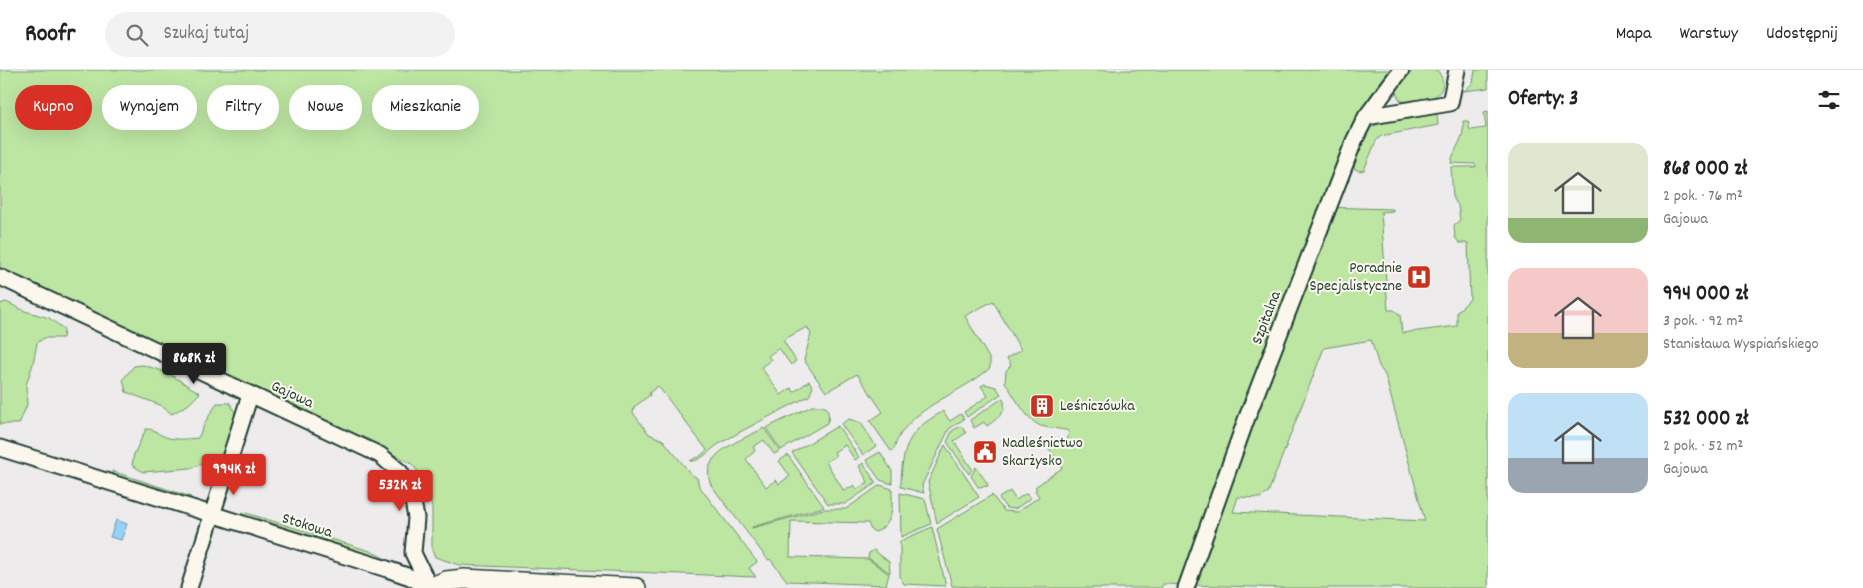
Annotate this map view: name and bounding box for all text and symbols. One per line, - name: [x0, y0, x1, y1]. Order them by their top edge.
- search box: [105, 12, 455, 57]
- text: Roofr: [25, 18, 75, 52]
- icon: search: [123, 21, 151, 49]
- text: Szukaj tutaj: [163, 21, 249, 48]
- text: Mapa: [1616, 22, 1652, 47]
- text: Warstwy: [1680, 22, 1738, 47]
- text: Udostępnij: [1766, 22, 1838, 47]
- chip: Kupno: [15, 85, 92, 130]
- chip: Wynajem: [102, 85, 197, 130]
- chip: Filtry: [207, 85, 279, 130]
- chip: Nowe: [289, 85, 362, 130]
- chip: Mieszkanie: [372, 85, 479, 130]
- text: Oferty: 3: [1508, 85, 1578, 115]
- icon: filters: [1815, 86, 1843, 114]
- text: 868 000 zł: [1663, 155, 1747, 185]
- icon: home: [1548, 163, 1608, 223]
- text: 2 pok. · 76 m²: [1663, 185, 1743, 208]
- text: Gajowa: [1663, 208, 1708, 231]
- place label: Poradnie Specjalistyczne: [1310, 257, 1402, 298]
- hospital icon: Poradnie Specjalistyczne: [1406, 264, 1432, 290]
- text: 994 000 zł: [1663, 280, 1748, 310]
- street label: Szpitalna: [1246, 287, 1288, 348]
- icon: home: [1548, 288, 1608, 348]
- text: 3 pok. · 92 m²: [1663, 310, 1743, 333]
- text: Stanisława Wyspiańskiego: [1663, 333, 1819, 356]
- pin: 868K zł: [148, 342, 240, 385]
- text: 868K zł: [173, 347, 215, 370]
- street label: Gajowa: [267, 375, 318, 415]
- building icon: Leśniczówka: [1029, 393, 1055, 419]
- place label: Leśniczówka: [1060, 395, 1135, 418]
- text: 532 000 zł: [1663, 405, 1748, 435]
- icon: home: [1548, 413, 1608, 473]
- place label: Nadleśnictwo Skarżysko: [1002, 432, 1083, 473]
- text: 2 pok. · 52 m²: [1663, 435, 1743, 458]
- public building icon: Nadleśnictwo Skarżysko: [972, 439, 998, 465]
- pin: 994K zł: [188, 454, 280, 496]
- text: 994K zł: [213, 458, 255, 481]
- text: Gajowa: [1663, 458, 1708, 481]
- pin: 532K zł: [354, 470, 446, 512]
- text: 532K zł: [379, 474, 421, 497]
- street label: Stokowa: [279, 507, 335, 545]

